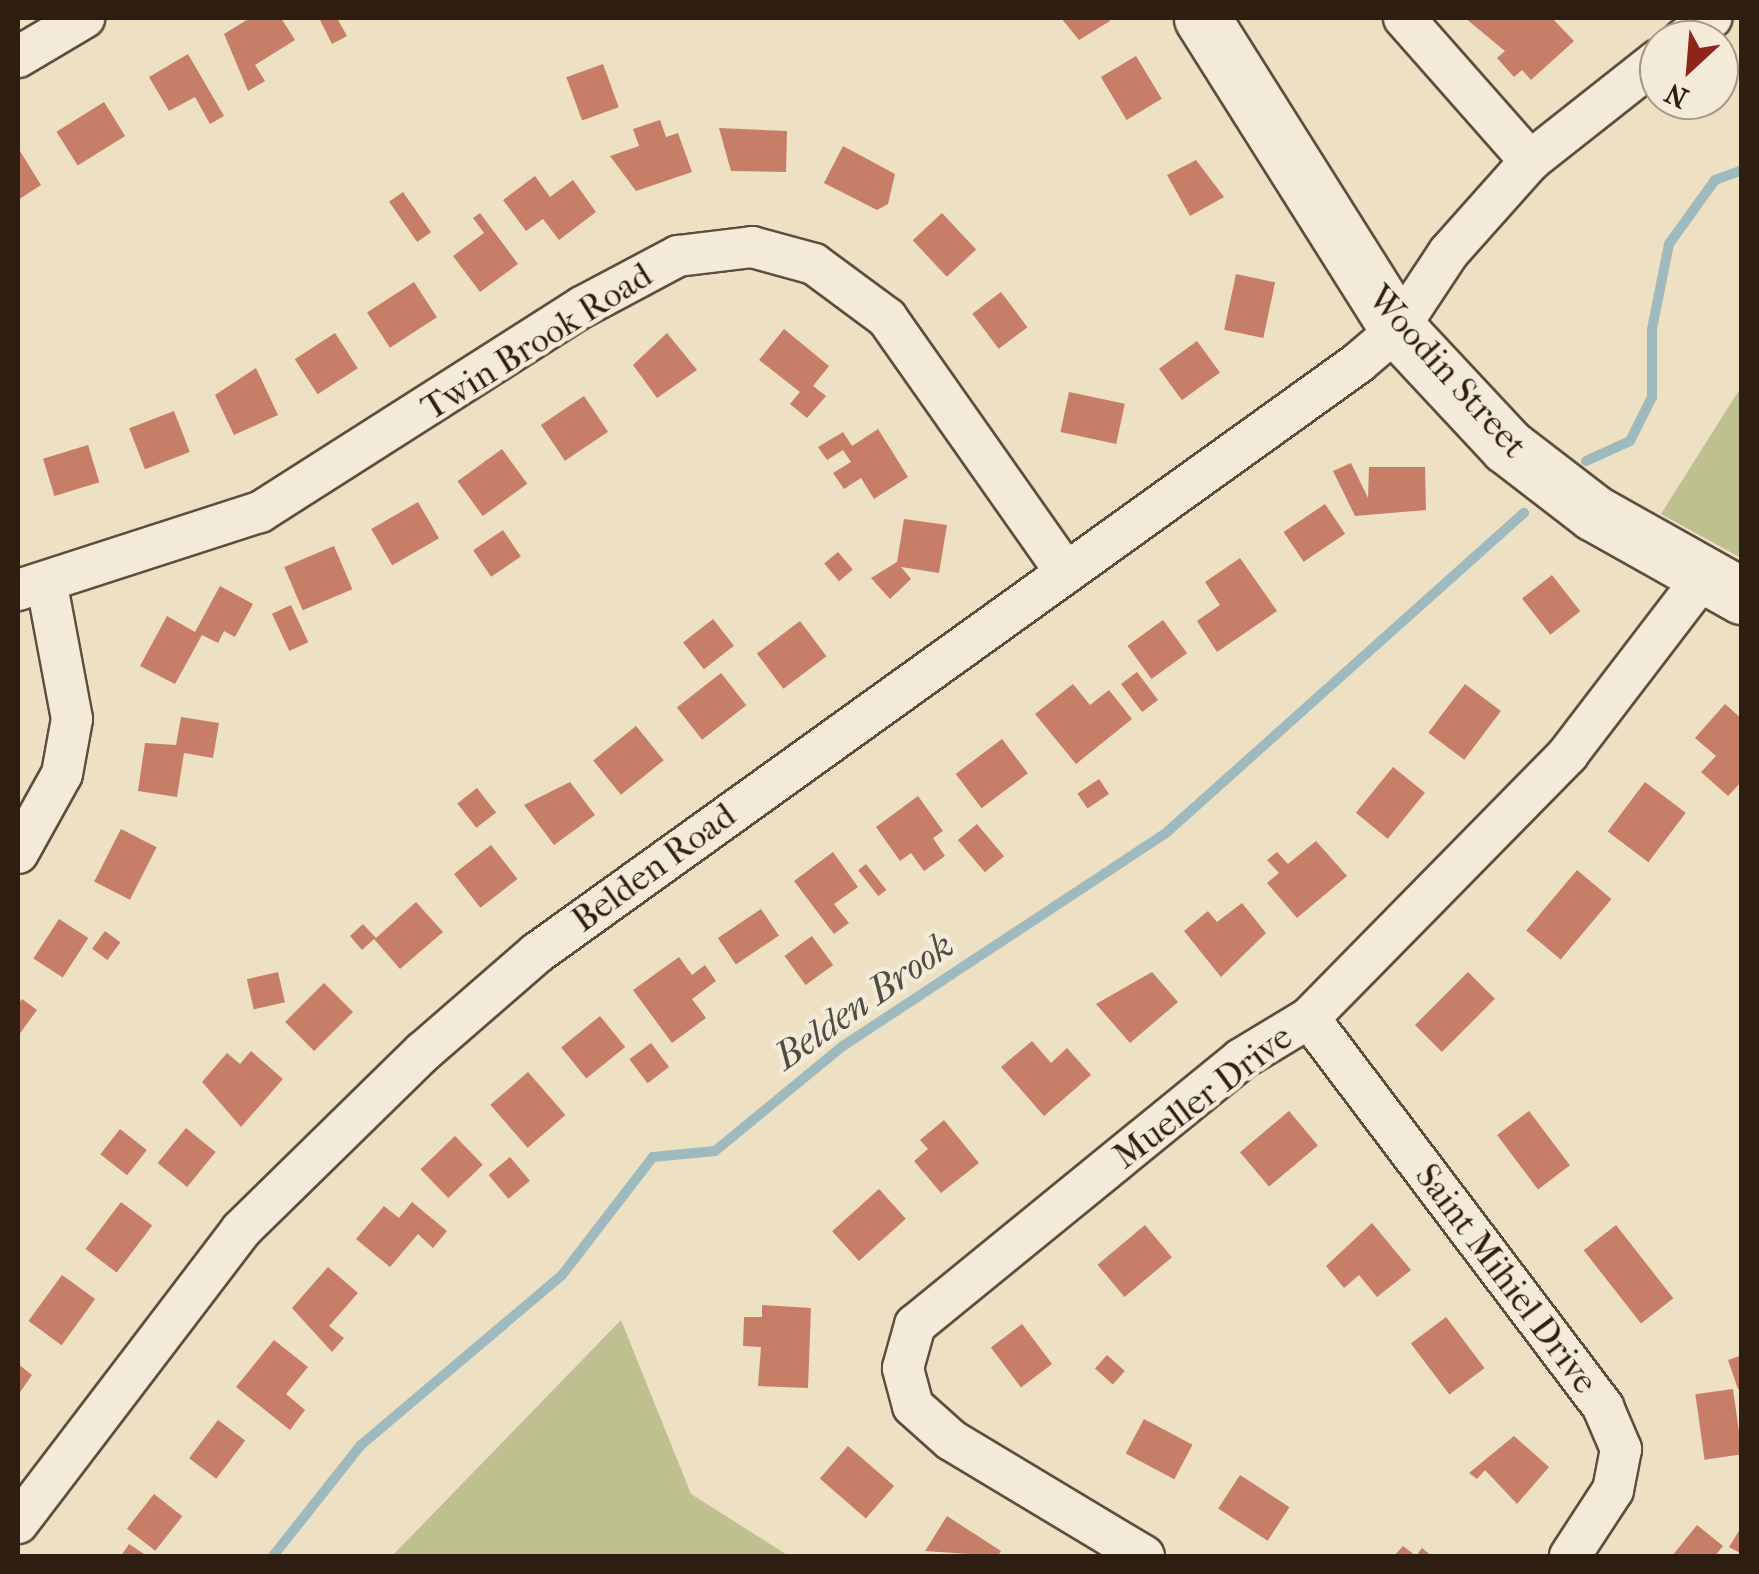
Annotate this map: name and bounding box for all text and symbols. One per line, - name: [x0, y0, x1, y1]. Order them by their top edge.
- north arrow: [1639, 20, 1739, 120]
- text: N: [1660, 76, 1693, 115]
- street label: Twin Brook Road: [414, 254, 660, 430]
- street label: Woodin Street: [1359, 277, 1535, 467]
- street label: Belden Road: [564, 795, 744, 941]
- water label: Belden Brook: [766, 923, 962, 1079]
- street label: Mueller Drive: [1105, 1016, 1301, 1178]
- street label: Saint Mihiel Drive: [1406, 1156, 1606, 1402]

